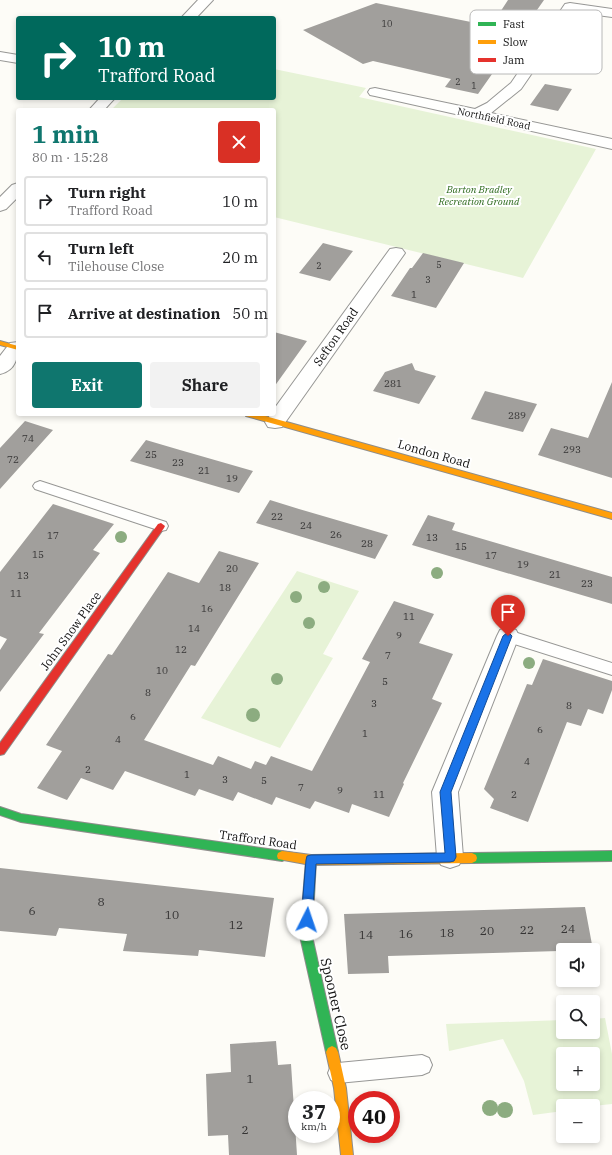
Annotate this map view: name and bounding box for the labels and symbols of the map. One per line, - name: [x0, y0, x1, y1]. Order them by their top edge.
- legend: [470, 10, 602, 74]
- text: Fast: [503, 17, 525, 31]
- house number: 10: [382, 18, 392, 29]
- text: Slow: [503, 35, 528, 49]
- text: Jam: [503, 53, 525, 67]
- house number: 2: [455, 76, 461, 87]
- house number: 1: [471, 80, 477, 91]
- street label: Northfield Road: [456, 104, 532, 133]
- park label: Barton Bradley Recreation Ground: [438, 183, 520, 208]
- house number: 5: [436, 259, 442, 270]
- house number: 2: [316, 260, 322, 271]
- house number: 3: [425, 274, 431, 285]
- house number: 1: [411, 288, 417, 301]
- street label: Sefton Road: [310, 305, 361, 369]
- house number: 281: [384, 377, 402, 390]
- house number: 289: [508, 409, 526, 422]
- house number: 74: [22, 432, 34, 445]
- street label: London Road: [396, 436, 472, 471]
- house number: 293: [563, 443, 581, 456]
- house number: 25: [145, 448, 157, 461]
- house number: 72: [7, 453, 19, 466]
- house number: 23: [172, 456, 184, 469]
- house number: 21: [198, 464, 210, 477]
- house number: 19: [226, 472, 238, 485]
- house number: 22: [271, 510, 283, 523]
- house number: 24: [300, 519, 312, 532]
- house number: 26: [330, 528, 342, 541]
- house number: 17: [47, 529, 59, 542]
- house number: 13: [426, 531, 438, 544]
- house number: 28: [361, 537, 373, 550]
- house number: 15: [455, 540, 467, 553]
- house number: 15: [32, 548, 44, 561]
- house number: 17: [485, 549, 497, 562]
- house number: 19: [517, 558, 529, 571]
- house number: 20: [226, 562, 238, 575]
- house number: 21: [549, 568, 561, 581]
- house number: 13: [17, 569, 29, 582]
- house number: 23: [581, 577, 593, 590]
- house number: 18: [219, 581, 231, 594]
- house number: 11: [10, 587, 22, 600]
- street label: John Snow Place: [37, 588, 104, 673]
- pin: [491, 595, 525, 636]
- house number: 16: [201, 602, 213, 615]
- house number: 11: [403, 610, 415, 623]
- house number: 14: [188, 622, 200, 635]
- house number: 9: [396, 629, 402, 642]
- house number: 12: [175, 643, 187, 656]
- house number: 7: [385, 649, 391, 662]
- house number: 10: [156, 664, 168, 677]
- house number: 5: [382, 675, 388, 688]
- house number: 8: [145, 686, 151, 699]
- house number: 3: [371, 697, 377, 710]
- house number: 8: [566, 699, 572, 712]
- house number: 6: [130, 710, 136, 723]
- house number: 6: [537, 723, 543, 736]
- house number: 1: [362, 727, 368, 740]
- house number: 4: [115, 733, 121, 746]
- house number: 4: [524, 755, 530, 768]
- house number: 2: [85, 763, 91, 776]
- house number: 1: [184, 768, 190, 781]
- house number: 3: [222, 773, 228, 786]
- house number: 5: [261, 774, 267, 787]
- house number: 7: [298, 781, 304, 794]
- house number: 9: [337, 784, 343, 797]
- house number: 11: [373, 788, 385, 801]
- house number: 2: [511, 788, 517, 801]
- street label: Trafford Road: [218, 827, 298, 852]
- house number: 8: [97, 894, 105, 909]
- position arrow: [286, 899, 328, 941]
- house number: 6: [28, 903, 36, 918]
- house number: 10: [165, 907, 179, 922]
- house number: 12: [229, 917, 243, 932]
- house number: 24: [561, 921, 575, 936]
- house number: 22: [520, 922, 534, 937]
- house number: 20: [480, 923, 494, 938]
- house number: 18: [440, 925, 454, 940]
- house number: 16: [399, 926, 413, 941]
- house number: 14: [359, 927, 373, 942]
- street label: Spooner Close: [317, 956, 355, 1052]
- house number: 1: [246, 1071, 254, 1086]
- speed limit sign: 40: [348, 1091, 400, 1143]
- house number: 2: [241, 1122, 249, 1137]

